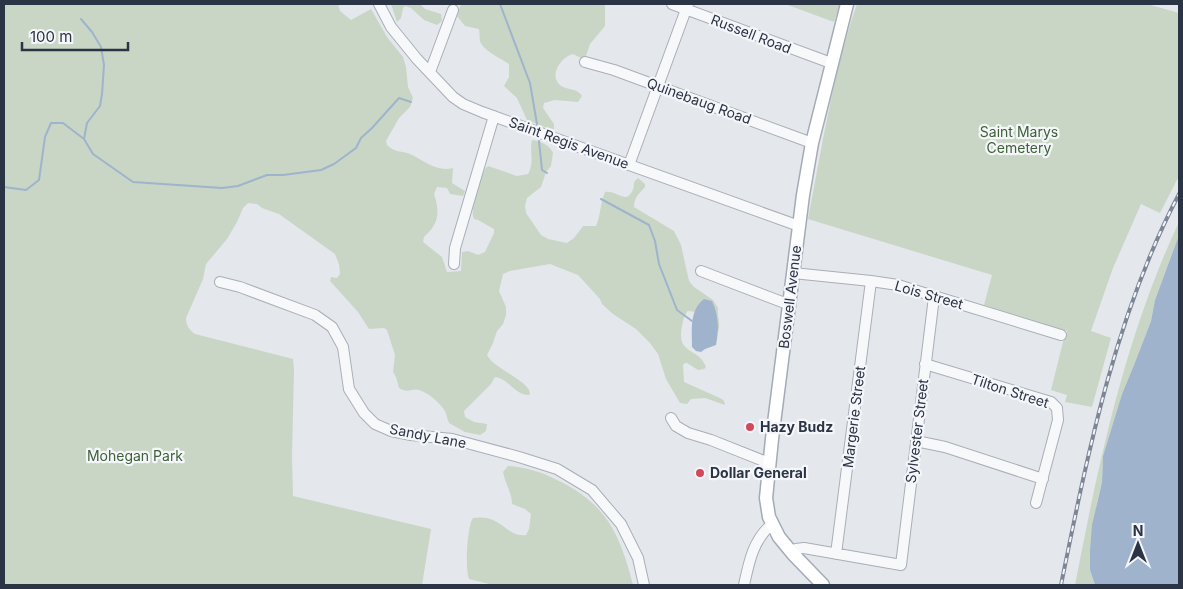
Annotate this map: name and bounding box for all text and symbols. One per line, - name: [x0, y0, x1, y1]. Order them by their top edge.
- street label: Russell Road: [709, 10, 794, 57]
- scale bar: [22, 20, 129, 52]
- text: 100 m: [30, 27, 72, 46]
- street label: Quinebaug Road: [645, 74, 754, 127]
- street label: Saint Regis Avenue: [507, 113, 632, 172]
- park label: Saint Marys Cemetery: [980, 123, 1058, 156]
- street label: Boswell Avenue: [775, 244, 804, 350]
- street label: Lois Street: [893, 277, 966, 313]
- street label: Margerie Street: [839, 364, 868, 469]
- street label: Tilton Street: [969, 370, 1051, 411]
- street label: Sylvester Street: [902, 377, 931, 484]
- place label: Hazy Budz: [760, 418, 833, 435]
- street label: Sandy Lane: [388, 420, 468, 451]
- marker: Hazy Budz: [744, 421, 756, 433]
- park label: Mohegan Park: [87, 447, 183, 464]
- place label: Dollar General: [710, 464, 807, 481]
- marker: Dollar General: [694, 467, 706, 479]
- north arrow: [1113, 519, 1163, 569]
- text: N: [1133, 522, 1143, 539]

